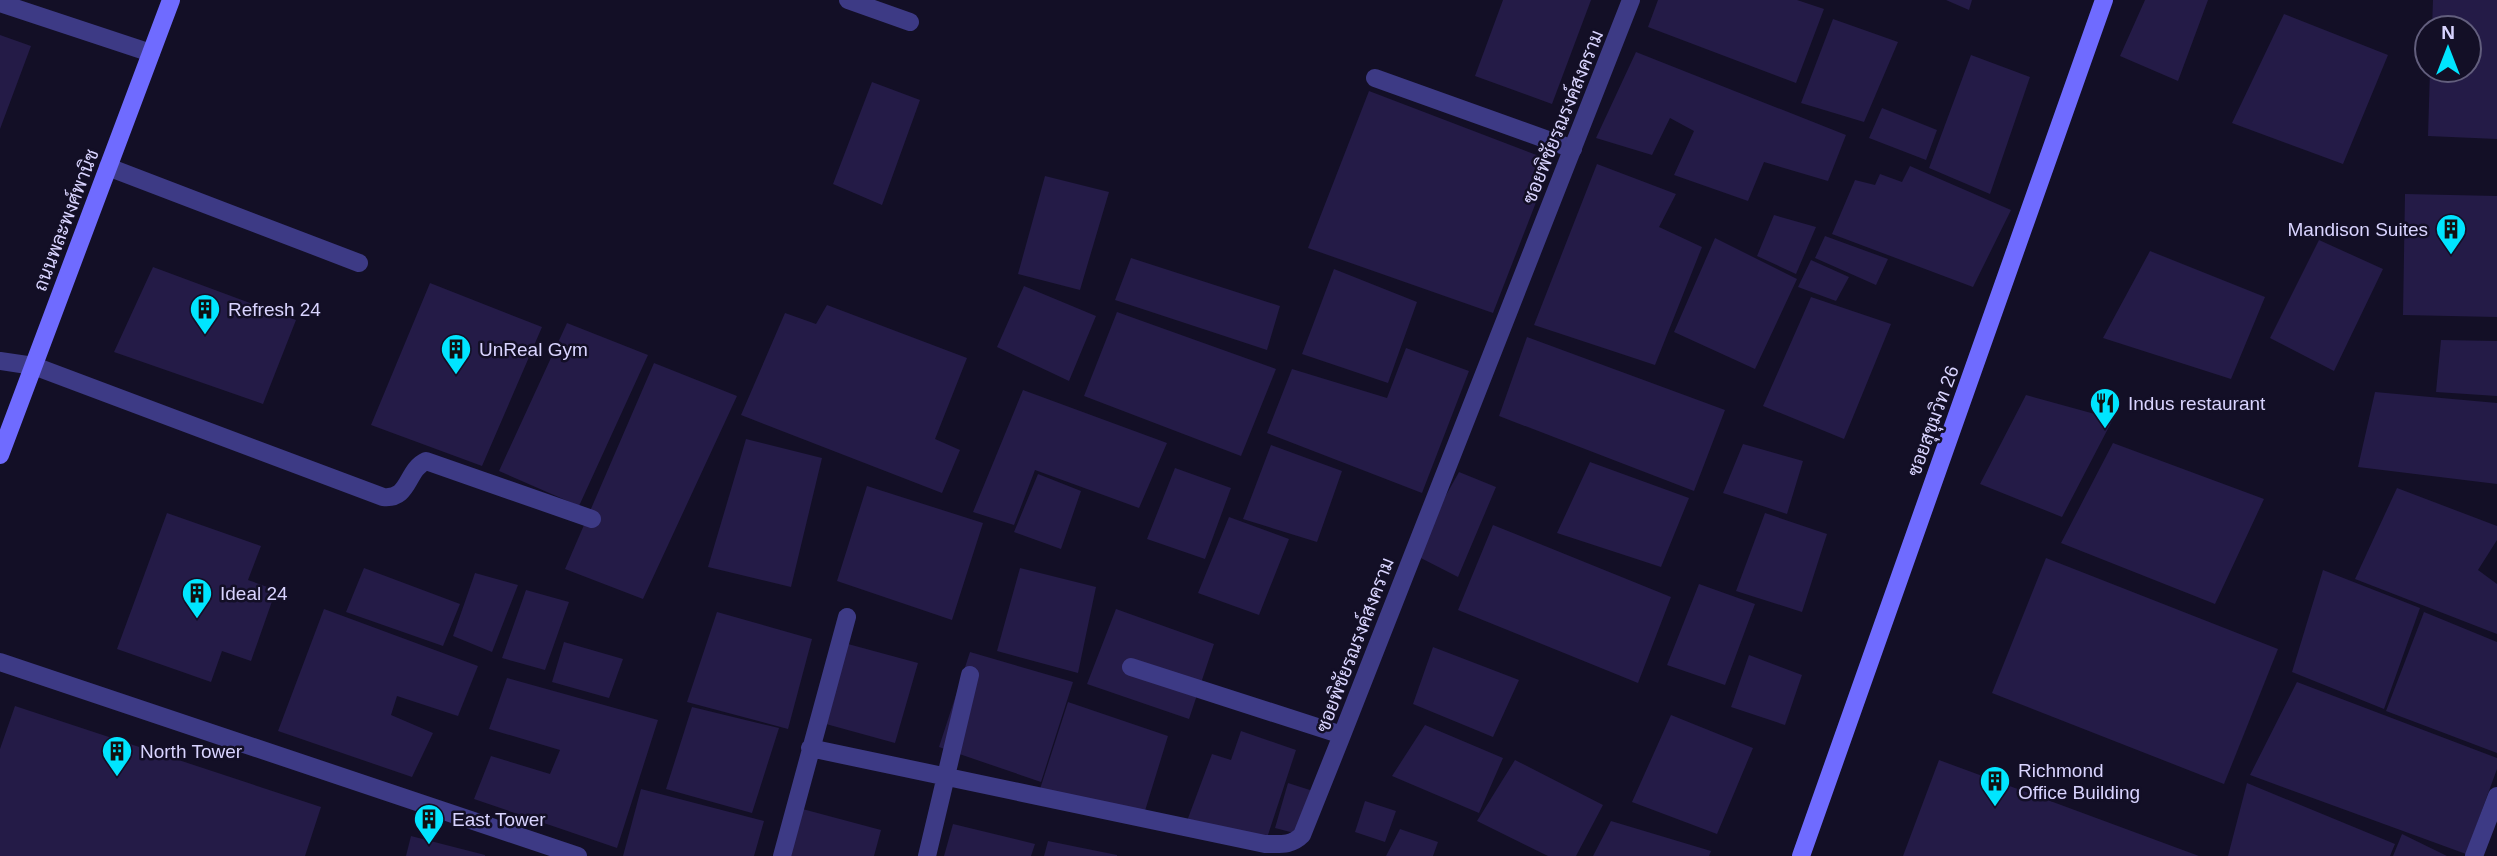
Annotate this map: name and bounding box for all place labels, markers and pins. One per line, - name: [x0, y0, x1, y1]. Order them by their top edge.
- building icon: Mandison Suites: [2434, 212, 2468, 256]
- place label: Mandison Suites: [2288, 219, 2428, 240]
- building icon: Refresh 24: [188, 292, 222, 336]
- place label: Refresh 24: [228, 299, 321, 320]
- building icon: UnReal Gym: [439, 332, 473, 376]
- place label: UnReal Gym: [479, 339, 588, 360]
- restaurant icon: Indus restaurant: [2088, 386, 2122, 430]
- place label: Indus restaurant: [2128, 393, 2266, 414]
- building icon: Ideal 24: [180, 576, 214, 620]
- place label: Ideal 24: [220, 583, 288, 604]
- building icon: North Tower: [100, 734, 134, 778]
- place label: North Tower: [140, 741, 243, 762]
- place label: Richmond Office Building: [2018, 760, 2140, 803]
- building icon: Richmond Office Building: [1978, 764, 2012, 808]
- building icon: East Tower: [412, 802, 446, 846]
- place label: East Tower: [452, 809, 546, 830]

